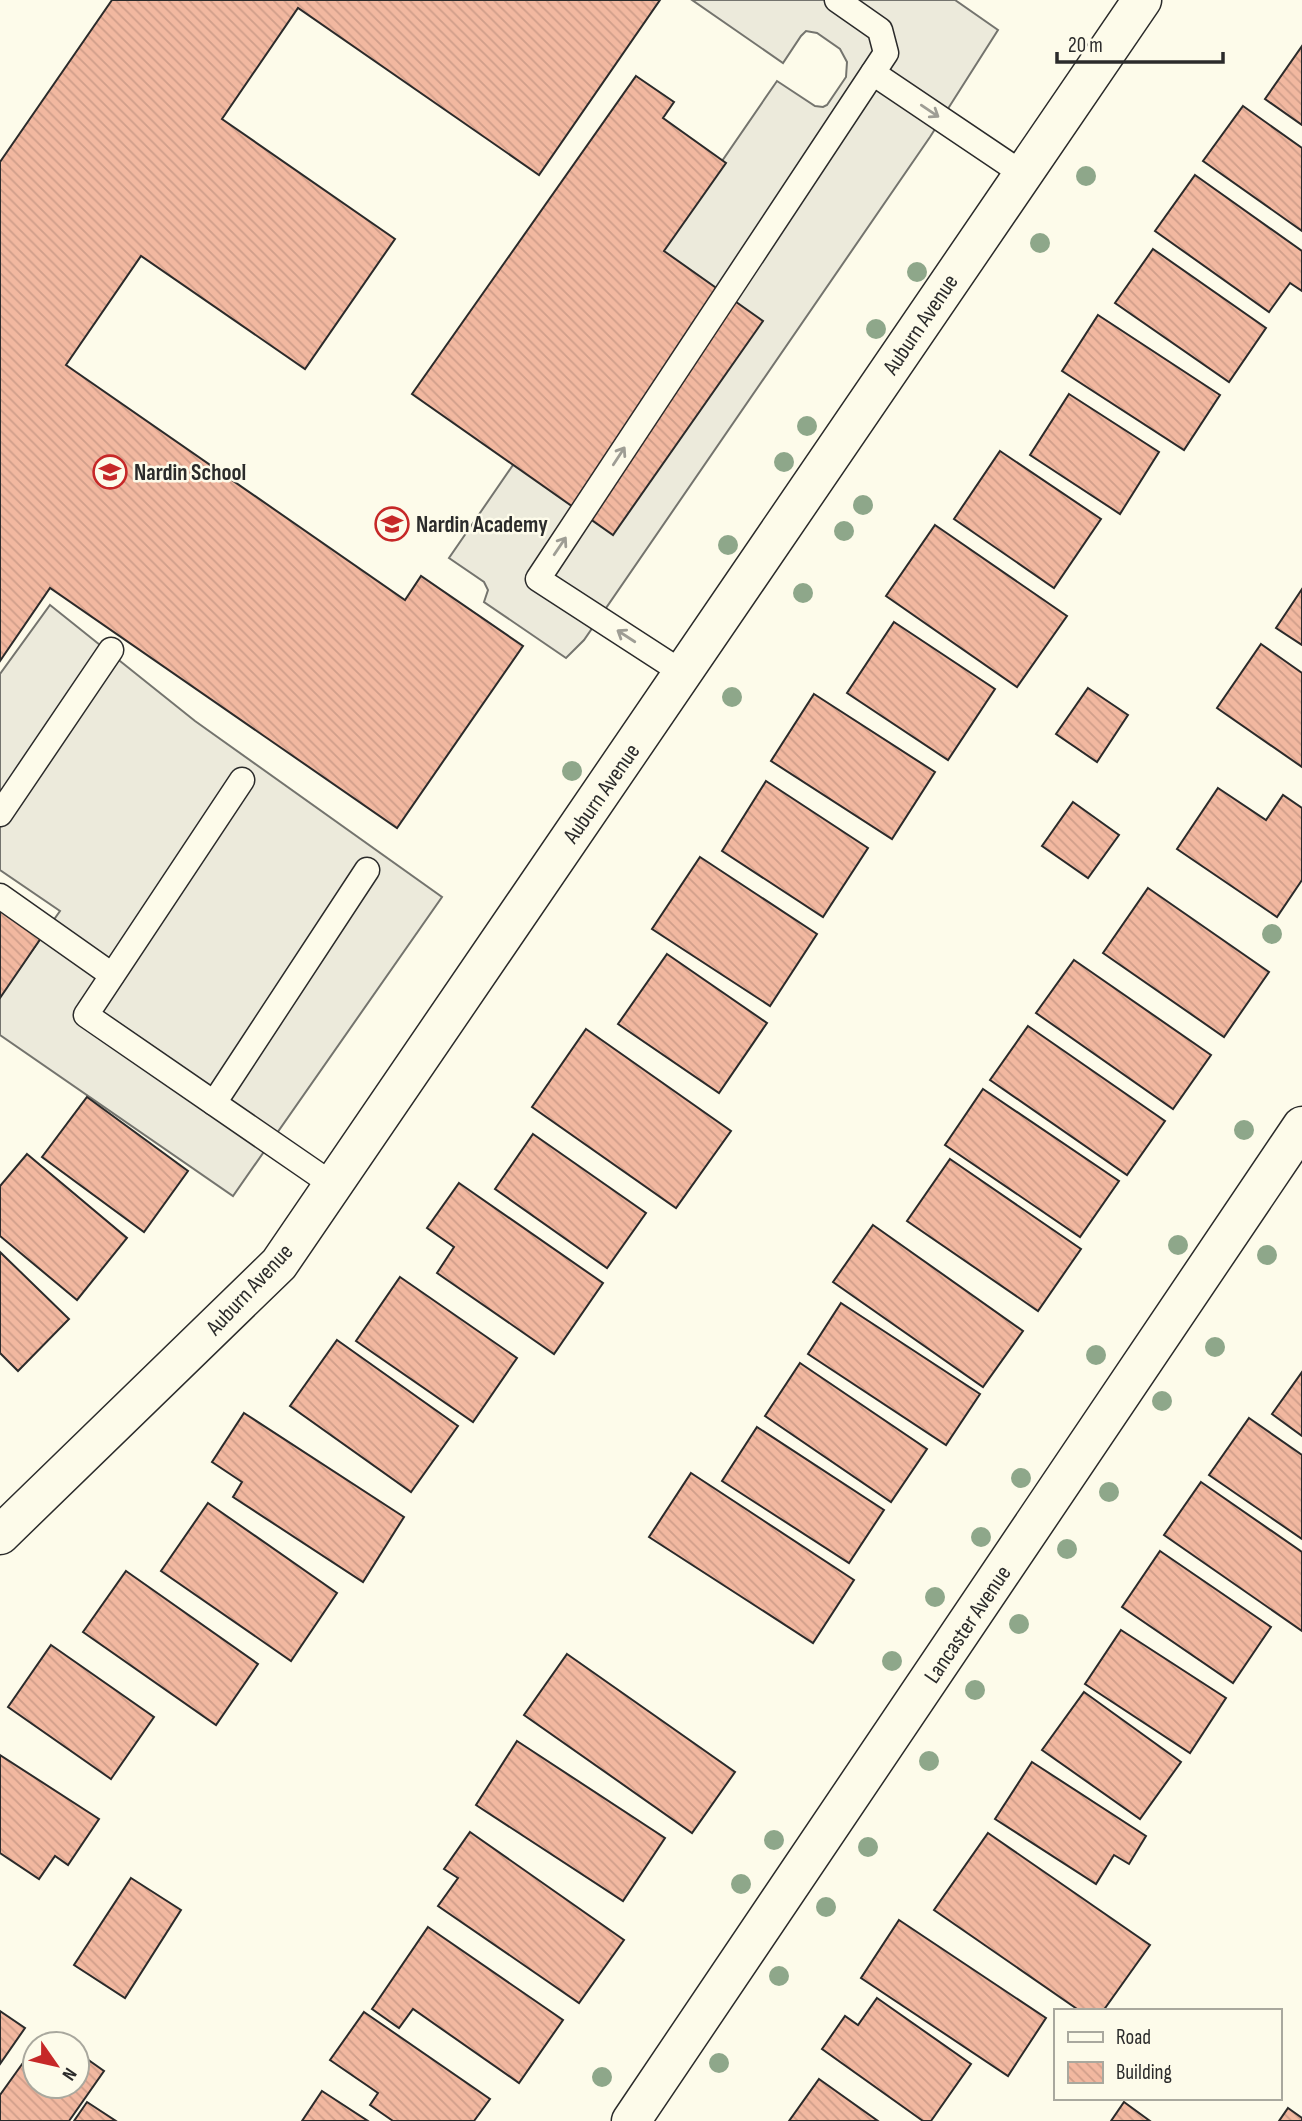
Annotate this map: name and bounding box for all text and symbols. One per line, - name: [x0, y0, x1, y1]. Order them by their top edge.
- scale bar: [1057, 21, 1223, 65]
- text: 20 m: [1068, 33, 1103, 58]
- one-way arrow: [920, 104, 939, 118]
- street label: Auburn Avenue: [877, 269, 965, 381]
- one-way arrow: [612, 447, 627, 466]
- school or university icon: Nardin School: [91, 453, 129, 491]
- place label: Nardin School: [134, 459, 246, 487]
- school or university icon: Nardin Academy: [373, 505, 411, 543]
- place label: Nardin Academy: [416, 511, 548, 539]
- one-way arrow: [553, 537, 567, 556]
- one-way arrow: [616, 628, 636, 642]
- street label: Auburn Avenue: [557, 738, 646, 850]
- street label: Auburn Avenue: [200, 1238, 299, 1342]
- street label: Lancaster Avenue: [918, 1560, 1017, 1689]
- legend: [1054, 2009, 1281, 2100]
- text: Road: [1116, 2025, 1151, 2050]
- north arrow: [21, 2030, 91, 2100]
- text: Building: [1116, 2060, 1172, 2085]
- text: N: [56, 2063, 81, 2084]

